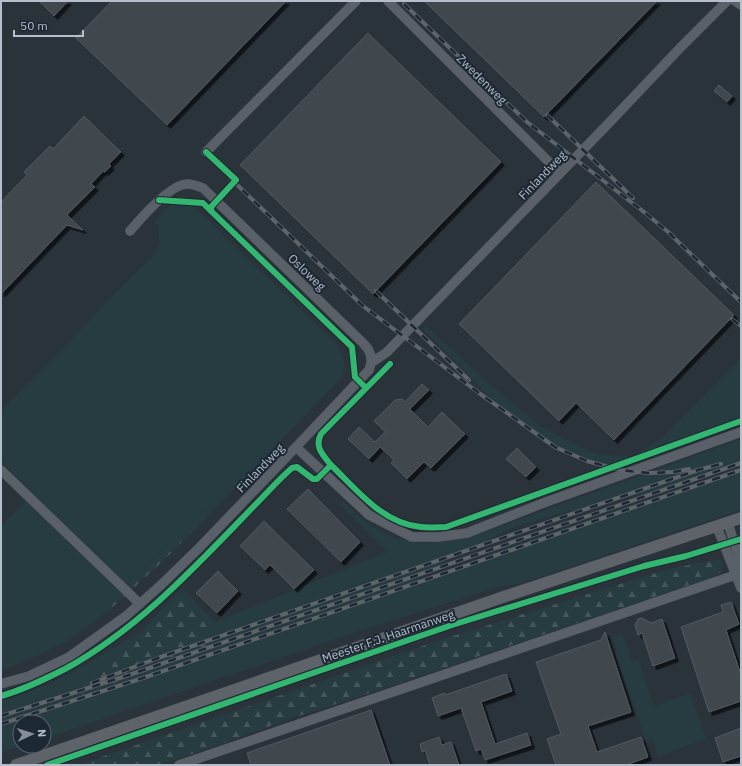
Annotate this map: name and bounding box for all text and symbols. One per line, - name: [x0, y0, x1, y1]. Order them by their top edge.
- scale bar: [14, 12, 83, 38]
- text: 50 m: [20, 18, 48, 33]
- street label: Zwedenweg: [454, 51, 511, 108]
- street label: Finlandweg: [515, 147, 569, 203]
- street label: Osloweg: [285, 251, 329, 294]
- street label: Finlandweg: [233, 440, 287, 496]
- street label: Meester F.J. Haarmanweg: [320, 606, 457, 666]
- north arrow: [12, 714, 52, 754]
- text: N: [35, 729, 49, 738]

